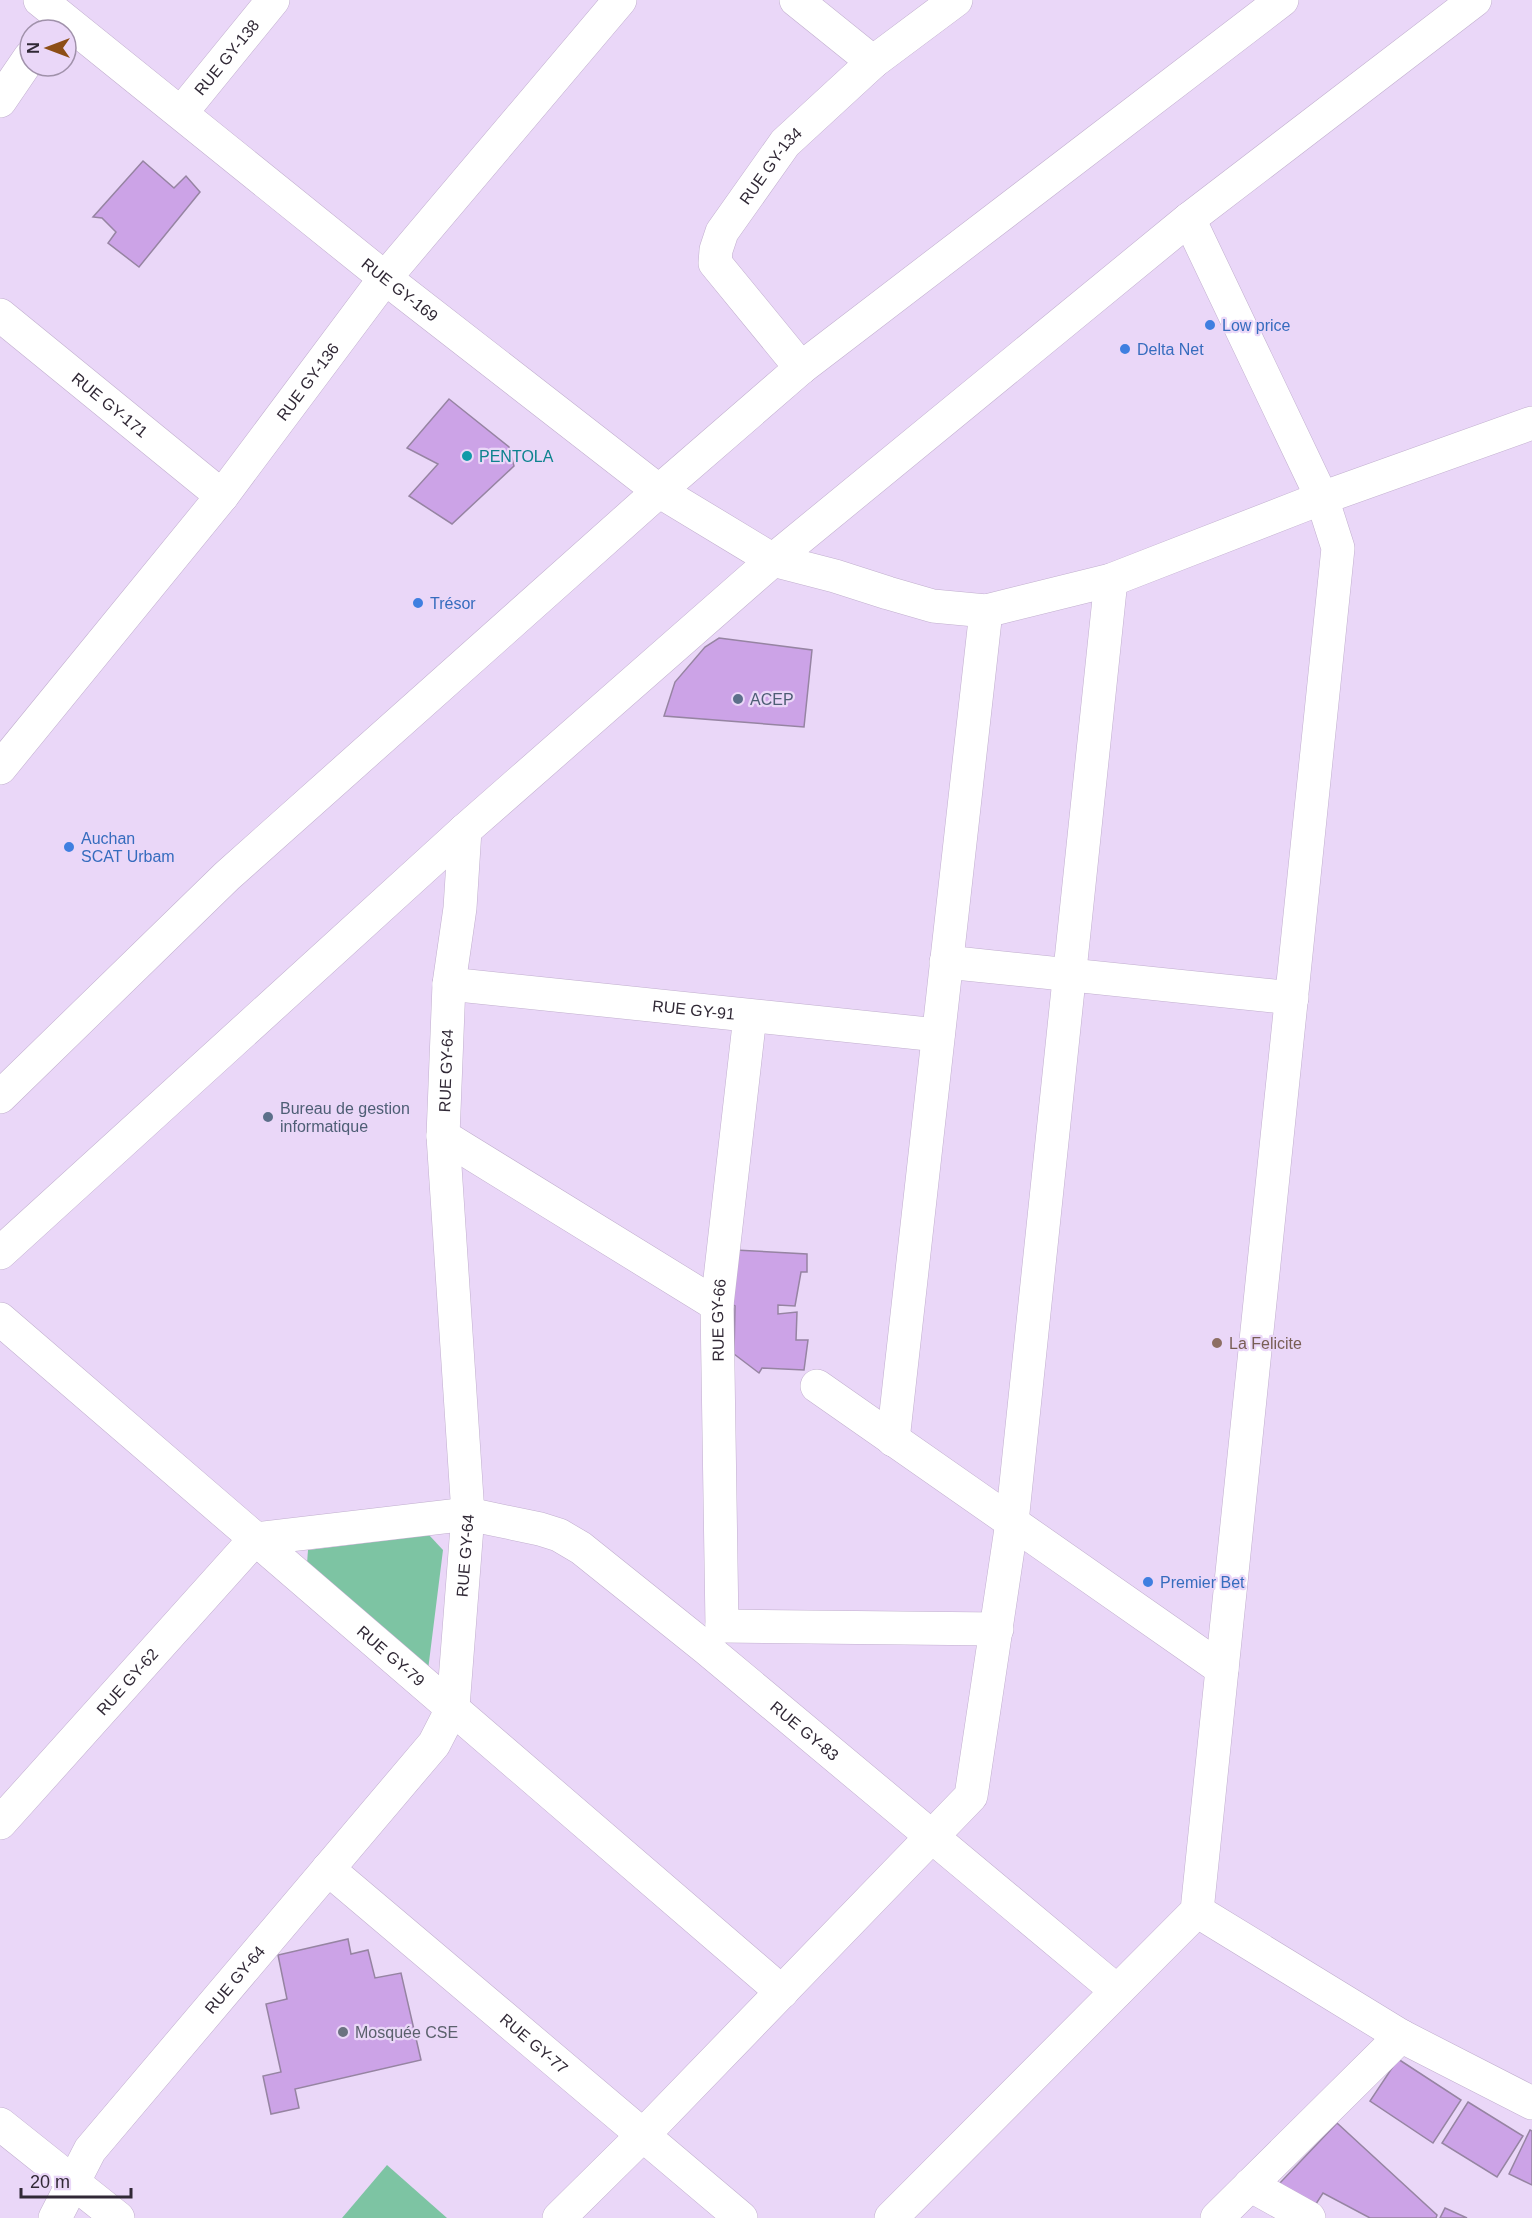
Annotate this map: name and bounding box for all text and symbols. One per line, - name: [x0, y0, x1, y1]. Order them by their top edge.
- street label: RUE GY-138: [191, 16, 262, 98]
- north arrow: [18, 18, 78, 78]
- text: N: [25, 42, 42, 54]
- street label: RUE GY-134: [736, 124, 805, 207]
- street label: RUE GY-169: [359, 254, 442, 325]
- place label: Low price: [1222, 317, 1291, 334]
- marker: Low price: [1203, 318, 1217, 332]
- street label: RUE GY-136: [273, 340, 342, 423]
- place label: Delta Net: [1137, 341, 1204, 358]
- marker: Delta Net: [1118, 342, 1132, 356]
- street label: RUE GY-171: [69, 369, 151, 440]
- place label: PENTOLA: [479, 448, 554, 465]
- marker: PENTOLA: [460, 449, 474, 463]
- place label: Trésor: [430, 595, 476, 612]
- marker: Trésor: [411, 596, 425, 610]
- place label: ACEP: [750, 691, 794, 708]
- marker: ACEP: [731, 692, 745, 706]
- place label: Auchan SCAT Urbam: [81, 830, 175, 865]
- marker: Auchan SCAT Urbam: [62, 840, 76, 854]
- street label: RUE GY-91: [651, 997, 736, 1022]
- street label: RUE GY-64: [435, 1029, 456, 1112]
- place label: Bureau de gestion informatique: [280, 1100, 410, 1135]
- marker: Bureau de gestion informatique: [261, 1110, 275, 1124]
- street label: RUE GY-66: [708, 1278, 728, 1362]
- place label: La Felicite: [1229, 1335, 1302, 1352]
- marker: La Felicite: [1210, 1336, 1224, 1350]
- street label: RUE GY-64: [453, 1514, 476, 1598]
- place label: Premier Bet: [1160, 1574, 1245, 1591]
- marker: Premier Bet: [1141, 1575, 1155, 1589]
- street label: RUE GY-79: [354, 1622, 428, 1689]
- street label: RUE GY-62: [93, 1645, 161, 1718]
- street label: RUE GY-83: [767, 1697, 842, 1764]
- street label: RUE GY-64: [201, 1942, 268, 2017]
- street label: RUE GY-77: [497, 2010, 572, 2077]
- place label: Mosquée CSE: [355, 2024, 458, 2041]
- marker: Mosquée CSE: [336, 2025, 350, 2039]
- scale bar: [21, 2161, 130, 2199]
- text: 20 m: [30, 2172, 70, 2192]

